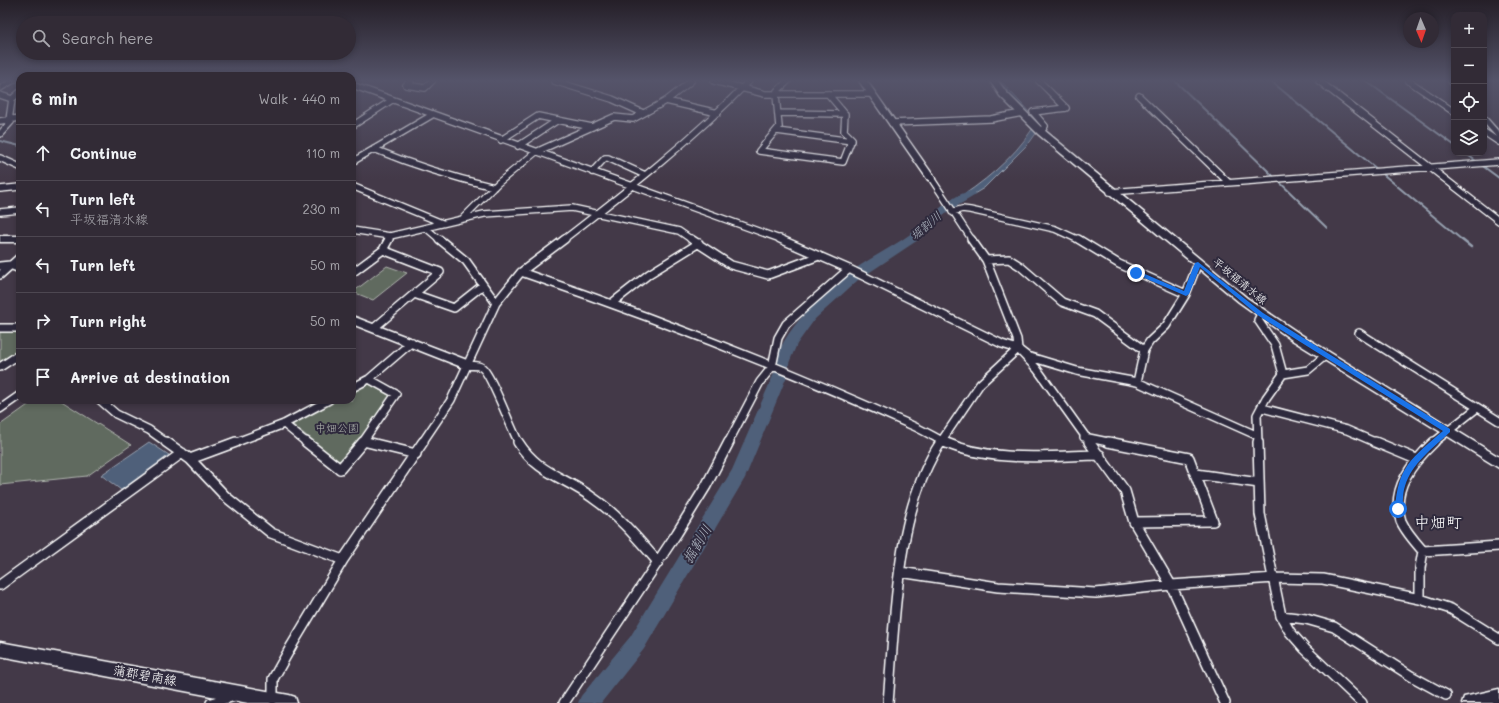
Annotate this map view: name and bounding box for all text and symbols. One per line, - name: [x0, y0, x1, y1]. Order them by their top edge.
- north arrow: [1403, 12, 1439, 48]
- map controls: [1451, 12, 1487, 156]
- button: +: [1451, 12, 1487, 48]
- search box: [16, 16, 356, 60]
- icon: search: [30, 27, 52, 49]
- text: Search here: [62, 28, 153, 48]
- button: −: [1451, 48, 1487, 84]
- button: locate: [1451, 84, 1487, 120]
- text: 6 min: [32, 87, 77, 109]
- text: Walk · 440 m: [259, 90, 340, 107]
- button: layers: [1451, 120, 1487, 156]
- icon: ahead: [32, 142, 54, 164]
- text: Continue: [70, 143, 137, 163]
- text: 110 m: [306, 144, 340, 161]
- text: Turn left: [70, 189, 135, 209]
- icon: left: [32, 198, 54, 220]
- text: 230 m: [303, 200, 340, 217]
- water label: 堀割川: [907, 207, 944, 243]
- text: 平坂福清水線: [70, 210, 148, 227]
- icon: left: [32, 254, 54, 276]
- street label: 平坂福清水線: [1210, 254, 1271, 307]
- text: Turn left: [70, 255, 135, 275]
- text: 50 m: [310, 256, 340, 273]
- route end: [1127, 264, 1145, 282]
- icon: right: [32, 310, 54, 332]
- text: Turn right: [70, 311, 147, 331]
- text: 50 m: [310, 312, 340, 329]
- icon: arrive: [32, 366, 54, 388]
- text: Arrive at destination: [70, 367, 230, 387]
- park label: 中畑公園: [315, 420, 359, 435]
- route start: [1389, 500, 1407, 518]
- district label: 中畑町: [1414, 511, 1462, 532]
- water label: 掘割川: [678, 521, 716, 567]
- street label: 蒲郡碧南線: [112, 660, 180, 689]

